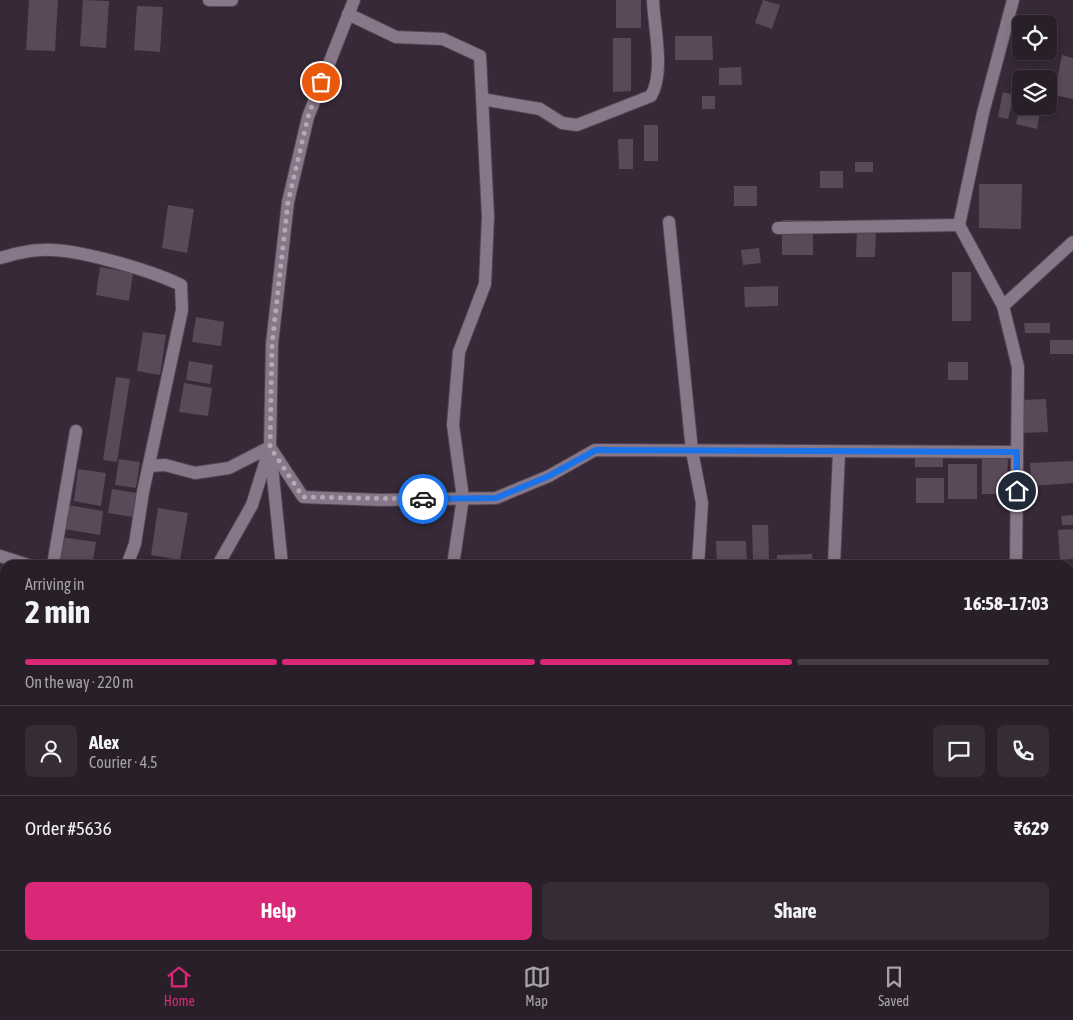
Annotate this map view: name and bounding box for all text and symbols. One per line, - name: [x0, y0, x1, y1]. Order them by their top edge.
- map controls: [1012, 15, 1057, 115]
- button: locate: [1012, 15, 1057, 60]
- pin: [300, 61, 342, 103]
- icon: bag: [307, 68, 335, 96]
- button: layers: [1012, 70, 1057, 115]
- pin: [996, 470, 1038, 512]
- courier: [398, 474, 448, 524]
- icon: home: [1003, 477, 1031, 505]
- icon: car: [409, 485, 437, 513]
- text: Arriving in: [25, 575, 85, 593]
- text: 16:58–17:03: [964, 592, 1049, 614]
- text: 2 min: [25, 593, 90, 630]
- text: On the way · 220 m: [25, 673, 134, 691]
- button: person: [25, 725, 77, 777]
- button: chat: [933, 725, 985, 777]
- button: phone: [997, 725, 1049, 777]
- text: Alex: [89, 731, 119, 753]
- text: Courier · 4.5: [89, 753, 158, 771]
- text: Order #5636: [25, 817, 112, 839]
- text: ₹629: [1014, 817, 1049, 839]
- button: Help: [25, 882, 532, 940]
- button: Share: [542, 882, 1049, 940]
- tab: Home: [164, 963, 195, 1009]
- tab: Map: [523, 963, 551, 1009]
- tab: Saved: [878, 963, 909, 1009]

